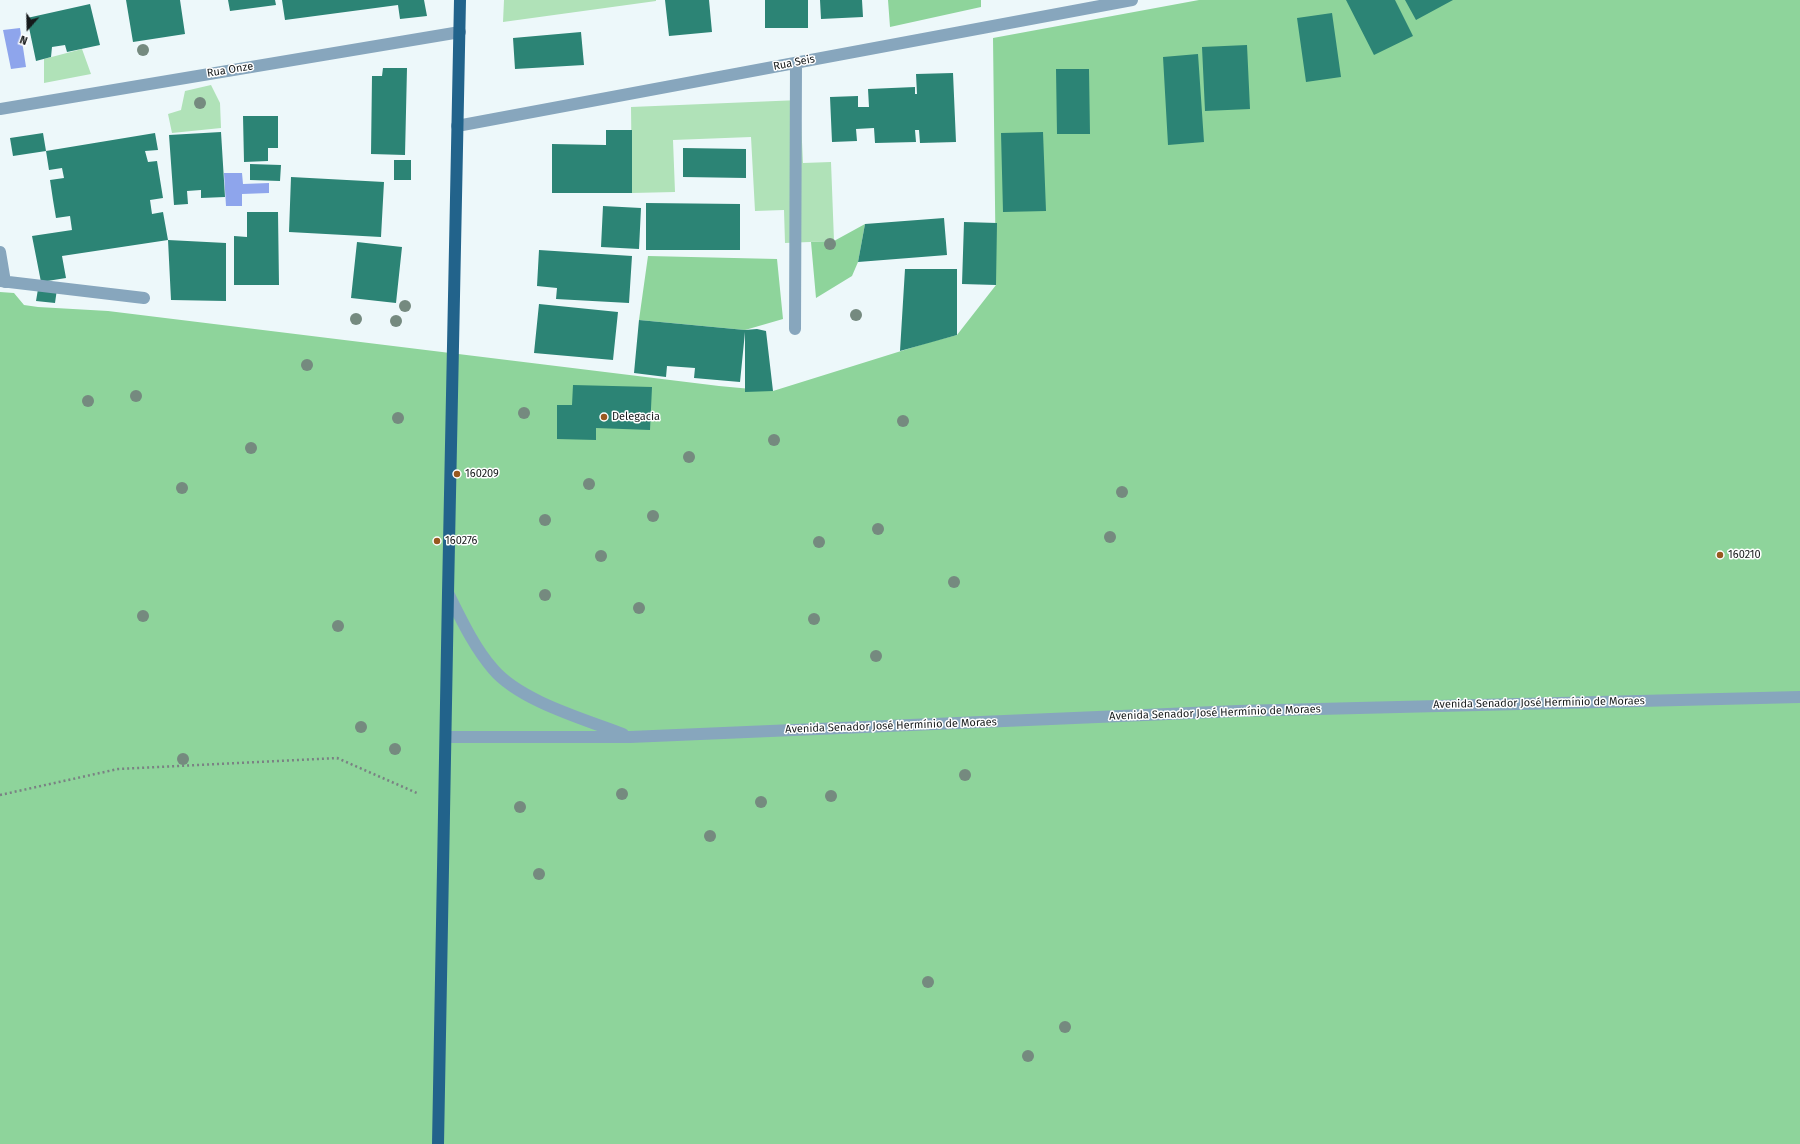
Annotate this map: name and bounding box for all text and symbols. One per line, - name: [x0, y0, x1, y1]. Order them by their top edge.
- north arrow: [8, 8, 48, 48]
- text: N: [18, 32, 29, 47]
- street label: Rua Seis: [772, 52, 816, 74]
- street label: Rua Onze: [206, 60, 254, 80]
- place label: Delegacia: [612, 410, 660, 424]
- marker: Delegacia: [599, 412, 609, 422]
- place label: 160209: [465, 467, 499, 481]
- marker: 160209: [452, 469, 462, 479]
- place label: 160276: [445, 534, 477, 548]
- marker: 160276: [432, 536, 442, 546]
- place label: 160210: [1728, 548, 1761, 562]
- marker: 160210: [1715, 550, 1725, 560]
- street label: Avenida Senador José Hermínio de Moraes: [1433, 695, 1645, 711]
- street label: Avenida Senador José Hermínio de Moraes: [1109, 703, 1321, 723]
- street label: Avenida Senador José Hermínio de Moraes: [785, 716, 997, 736]

